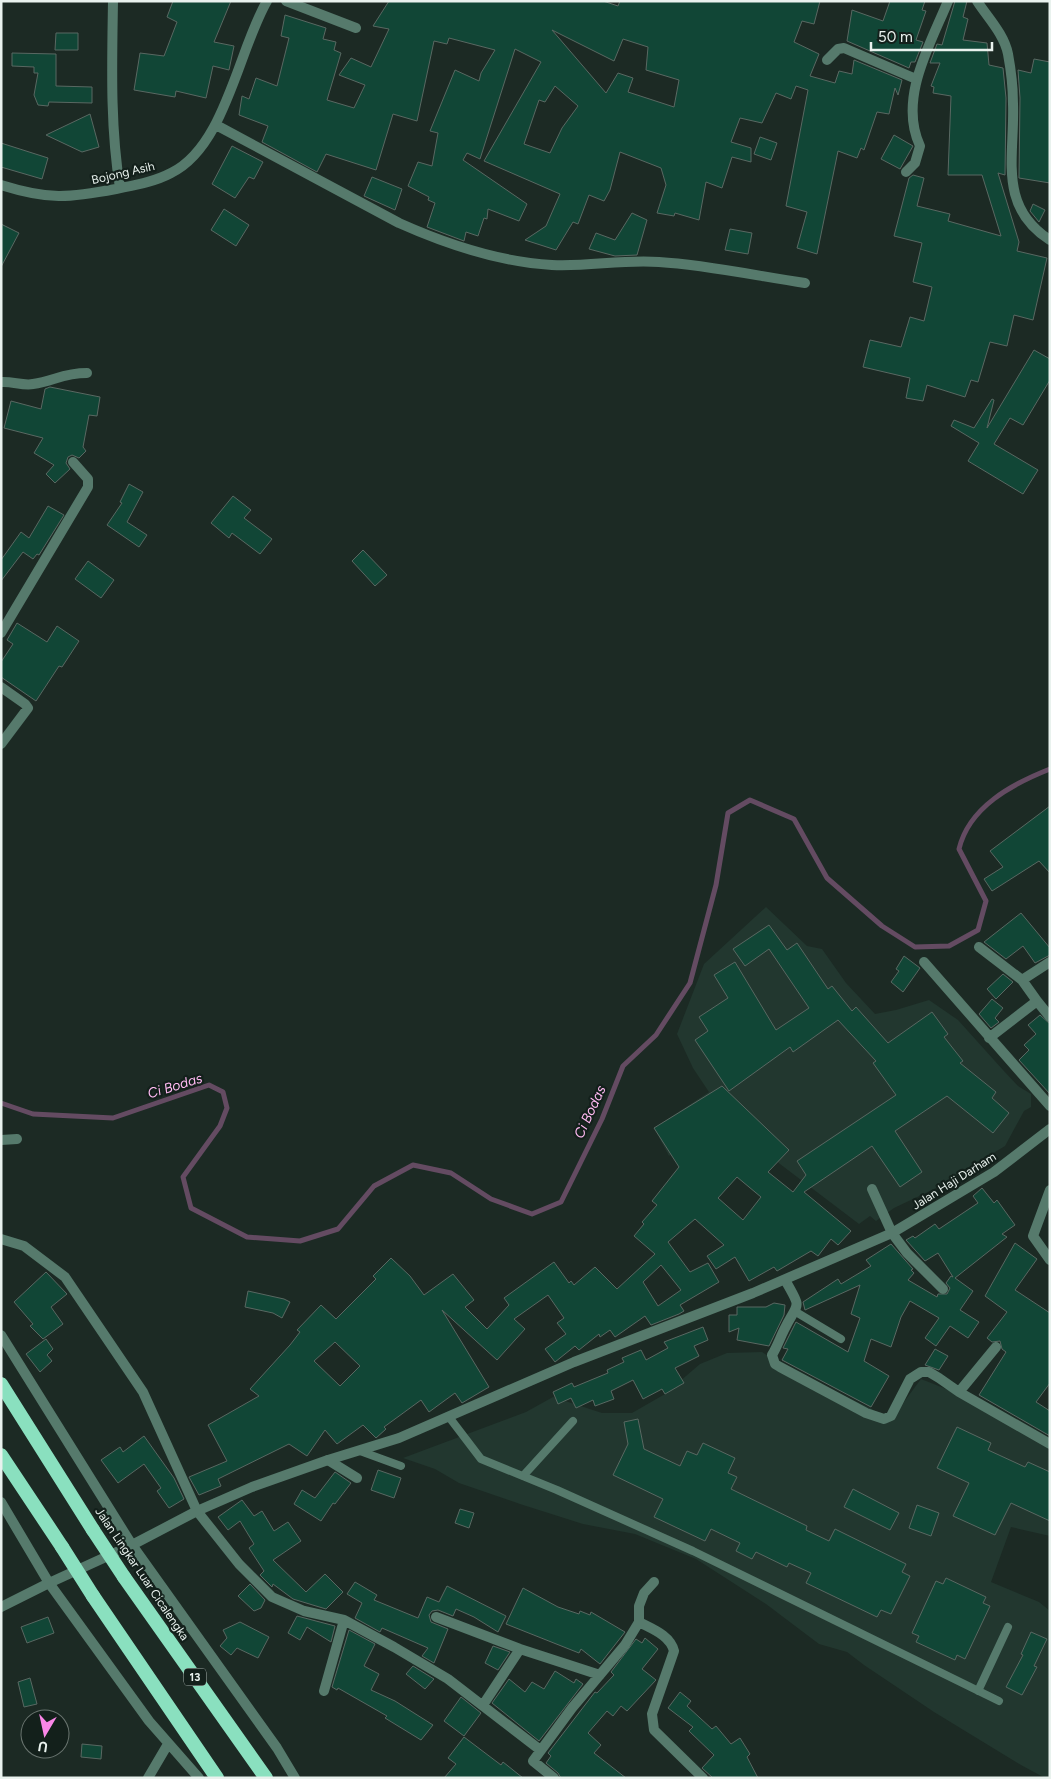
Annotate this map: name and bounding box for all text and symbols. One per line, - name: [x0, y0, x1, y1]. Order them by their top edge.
- scale bar: [871, 20, 992, 52]
- text: 50 m: [878, 28, 913, 46]
- street label: Bojong Asih: [90, 159, 156, 187]
- water label: Ci Bodas: [145, 1069, 205, 1102]
- water label: Ci Bodas: [570, 1082, 610, 1141]
- street label: Jalan Haji Darham: [909, 1150, 999, 1212]
- street label: Jalan Lingkar Luar Cicalengka: [92, 1505, 192, 1643]
- road number: 13: [184, 1668, 206, 1685]
- north arrow: [20, 1709, 70, 1759]
- text: U: [37, 1737, 49, 1756]

